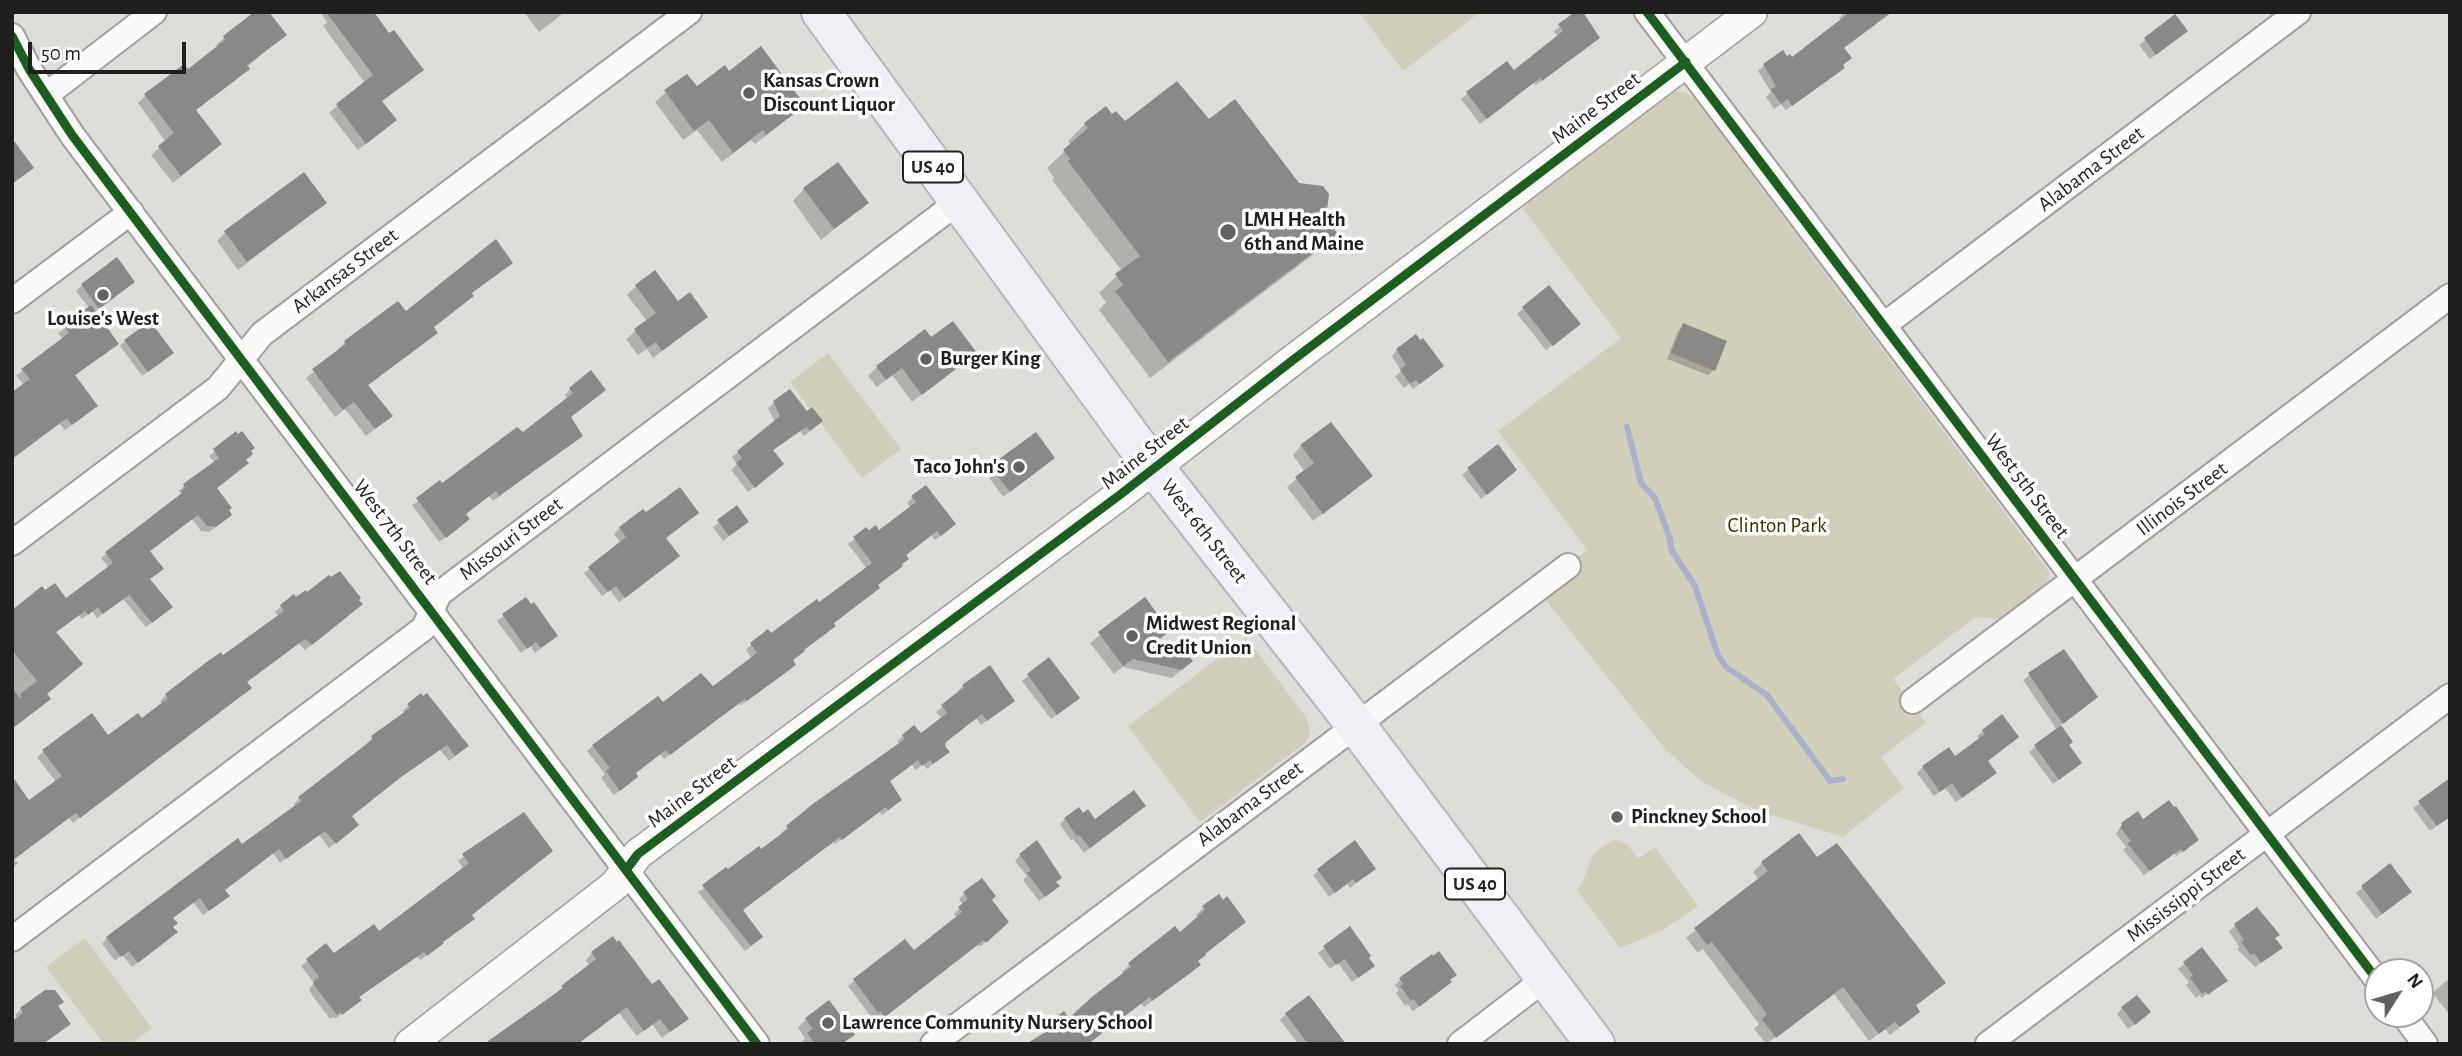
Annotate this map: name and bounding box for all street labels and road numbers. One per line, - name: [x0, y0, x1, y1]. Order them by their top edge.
- street label: Maine Street: [1547, 66, 1645, 150]
- street label: Alabama Street: [2033, 121, 2149, 217]
- road number: US 40: [903, 152, 963, 182]
- street label: Arkansas Street: [287, 223, 403, 319]
- street label: Maine Street: [1096, 411, 1194, 495]
- street label: West 5th Street: [1979, 429, 2075, 543]
- street label: Illinois Street: [2131, 456, 2233, 542]
- street label: West 6th Street: [1155, 474, 1253, 588]
- street label: West 7th Street: [347, 475, 443, 589]
- street label: Missouri Street: [454, 492, 568, 586]
- street label: Maine Street: [643, 750, 741, 834]
- street label: Alabama Street: [1192, 756, 1308, 852]
- street label: Mississippi Street: [2122, 842, 2250, 948]
- road number: US 40: [1445, 869, 1505, 900]

